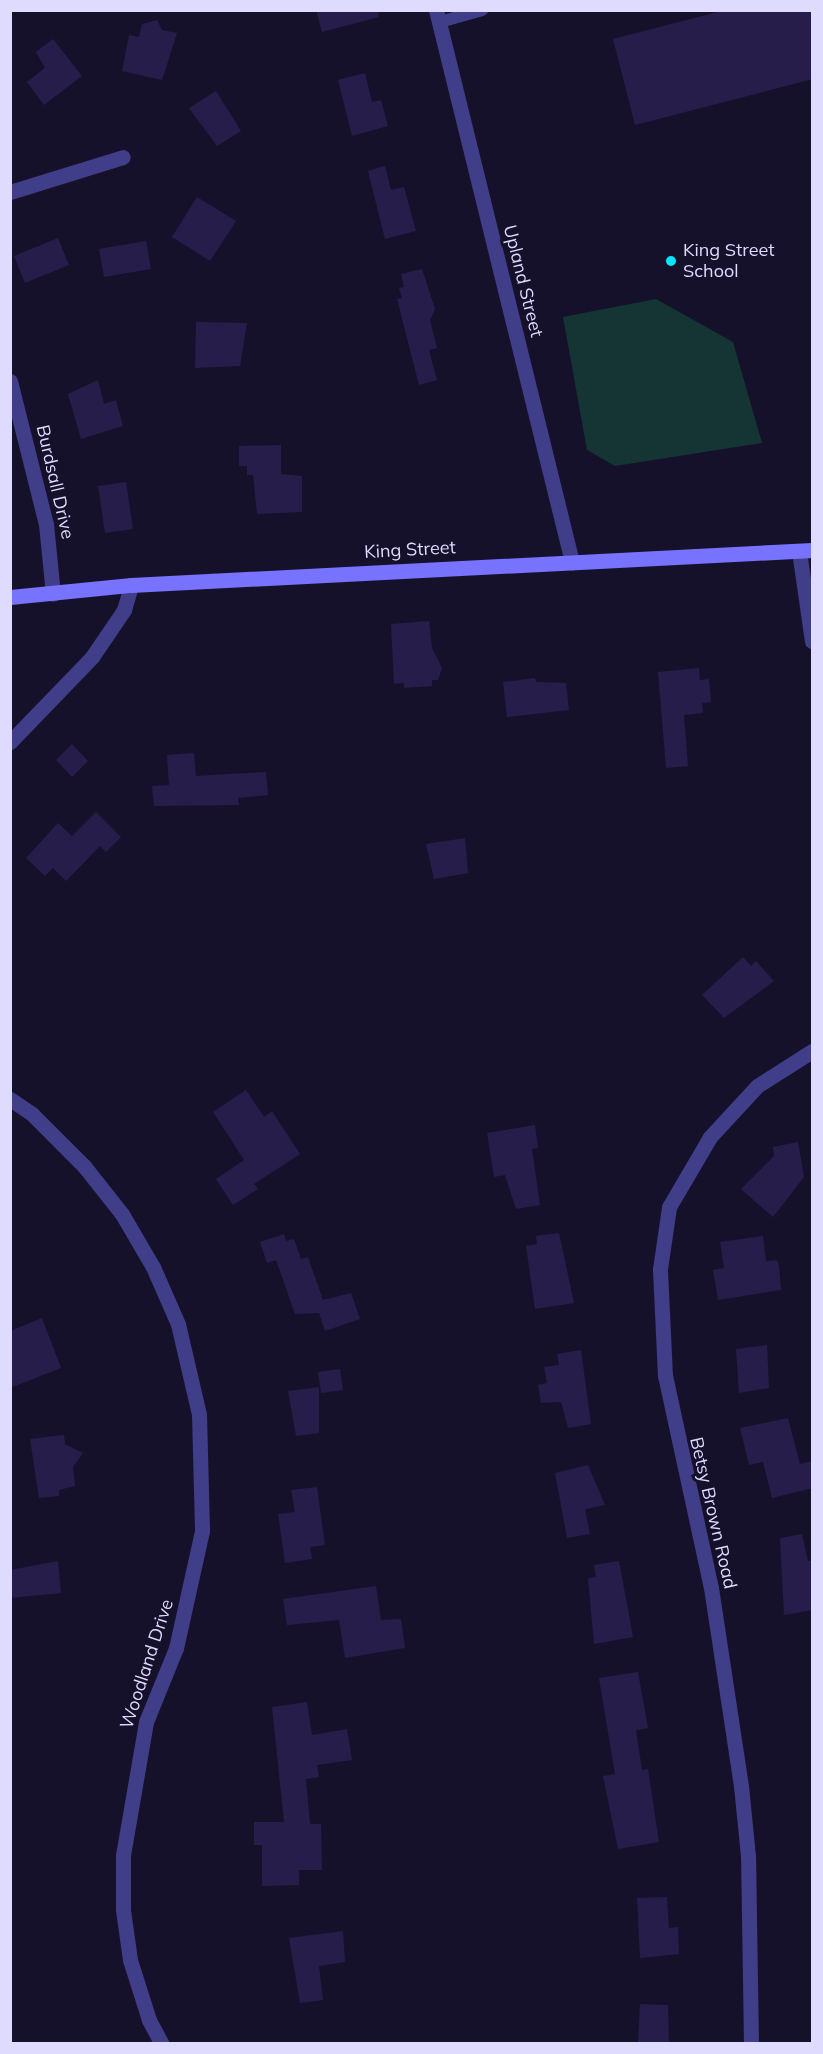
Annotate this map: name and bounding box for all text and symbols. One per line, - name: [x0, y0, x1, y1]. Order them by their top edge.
- street label: Upland Street: [499, 223, 547, 339]
- place label: King Street School: [683, 240, 775, 282]
- marker: King Street School: [664, 254, 678, 268]
- street label: Burdsall Drive: [31, 423, 79, 541]
- street label: King Street: [364, 537, 456, 563]
- street label: Betsy Brown Road: [685, 1435, 741, 1591]
- street label: Woodland Drive: [116, 1597, 178, 1731]

